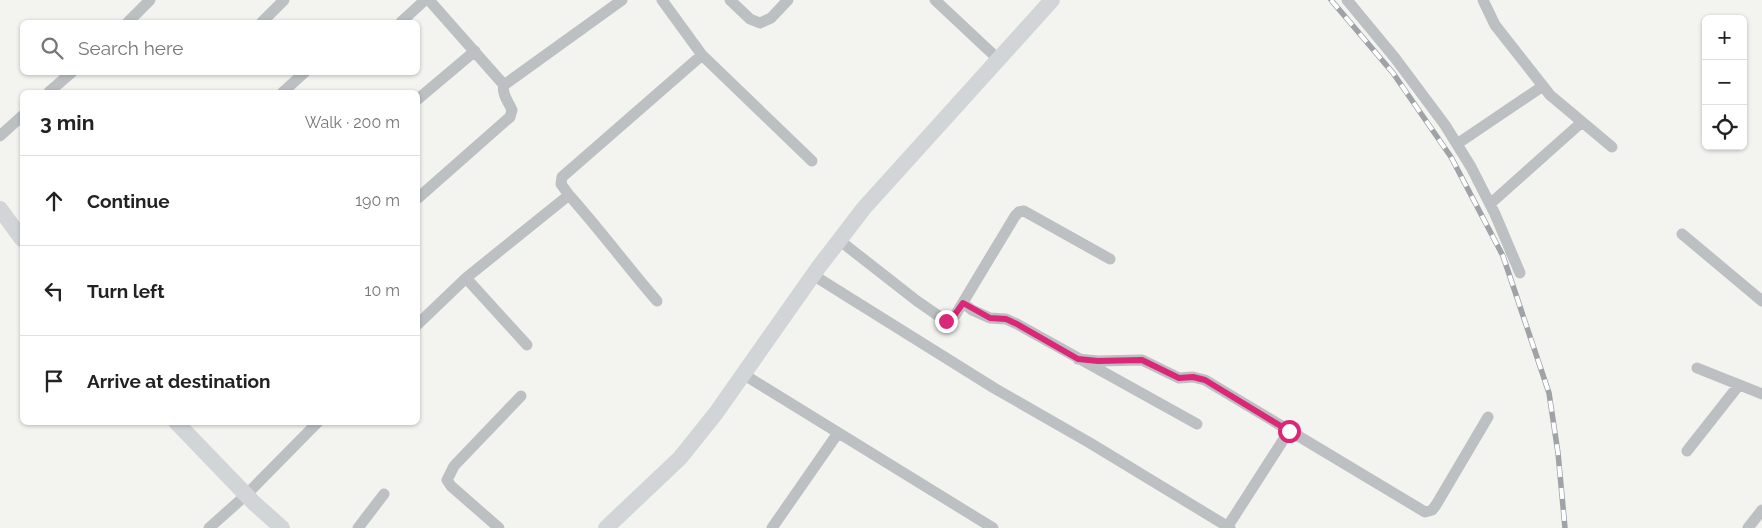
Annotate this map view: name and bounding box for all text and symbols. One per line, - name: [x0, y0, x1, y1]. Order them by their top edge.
- map controls: [1702, 15, 1747, 150]
- button: +: [1702, 15, 1747, 60]
- search box: [20, 20, 420, 75]
- icon: search: [38, 34, 66, 62]
- text: Search here: [78, 37, 184, 59]
- button: −: [1702, 60, 1747, 105]
- button: locate: [1702, 105, 1747, 150]
- text: 3 min: [40, 110, 94, 135]
- text: Walk · 200 m: [305, 113, 400, 132]
- icon: ahead: [40, 187, 68, 215]
- text: Continue: [87, 190, 170, 212]
- text: 190 m: [355, 191, 400, 210]
- icon: left: [40, 277, 68, 305]
- text: Turn left: [87, 280, 164, 302]
- text: 10 m: [365, 281, 400, 300]
- route end: [935, 310, 958, 333]
- icon: arrive: [40, 367, 68, 395]
- text: Arrive at destination: [87, 370, 271, 392]
- route start: [1278, 420, 1301, 443]

